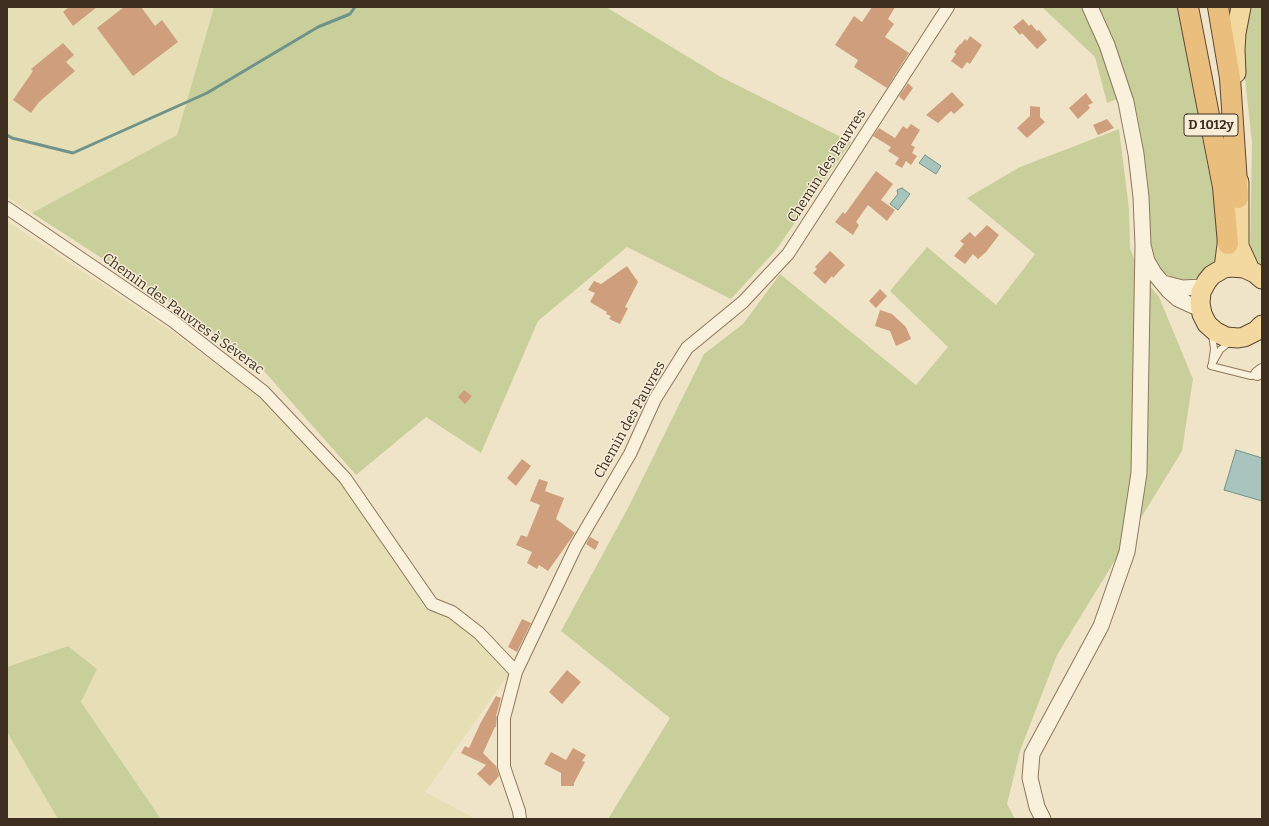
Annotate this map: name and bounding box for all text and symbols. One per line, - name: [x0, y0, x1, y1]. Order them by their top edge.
- street label: Chemin des Pauvres: [784, 106, 870, 226]
- road number: D 1012y: [1184, 114, 1238, 136]
- street label: Chemin des Pauvres à Séverac: [99, 250, 267, 378]
- street label: Chemin des Pauvres: [591, 359, 669, 481]

